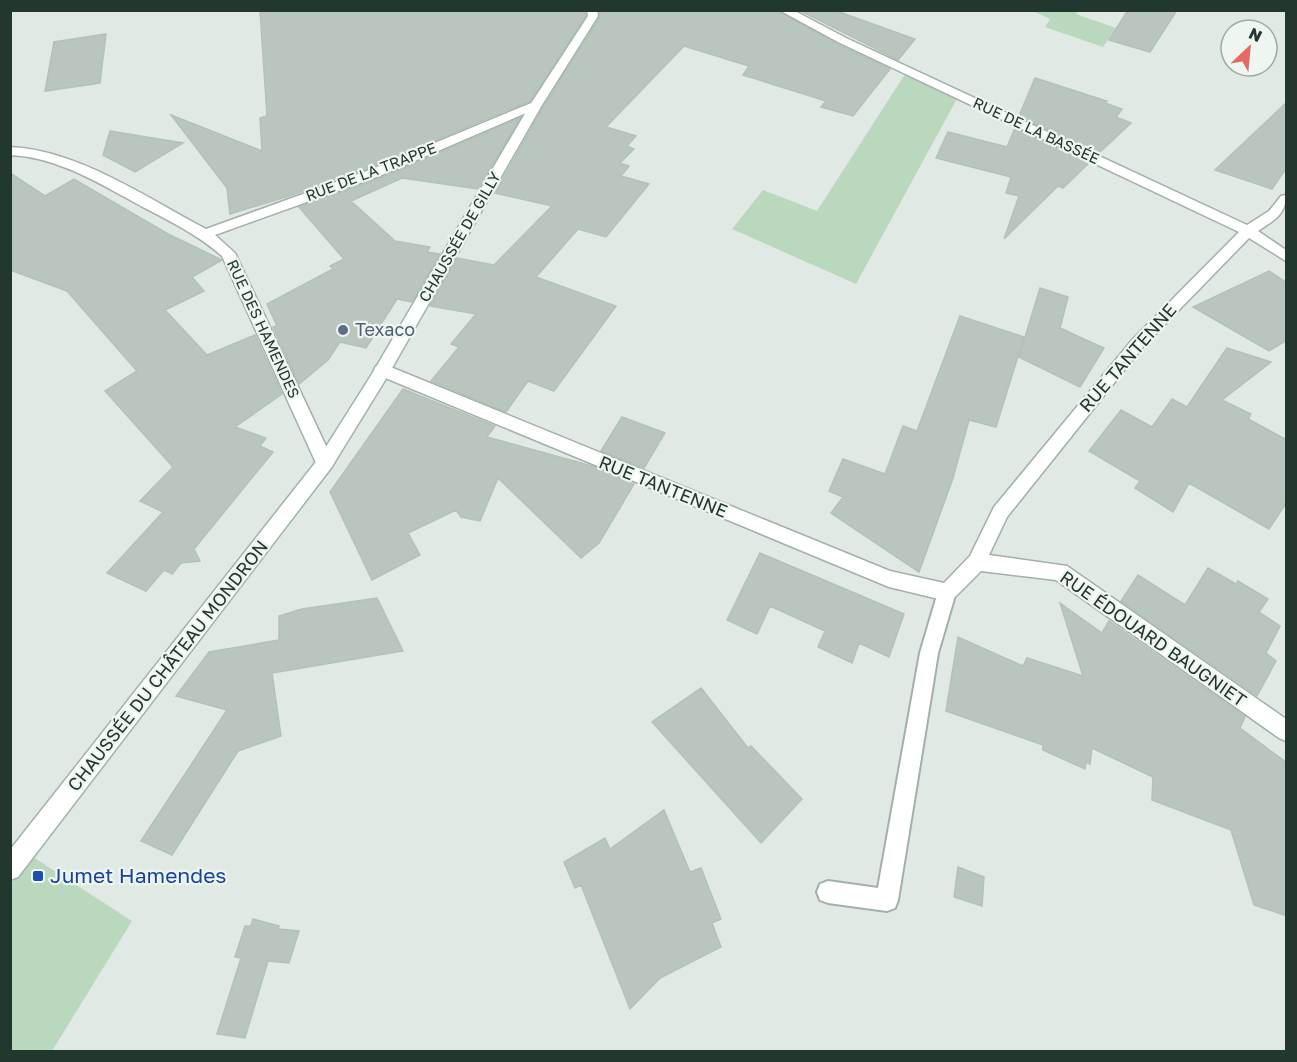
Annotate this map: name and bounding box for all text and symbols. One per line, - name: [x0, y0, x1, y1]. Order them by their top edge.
- north arrow: [1219, 18, 1279, 78]
- text: N: [1246, 23, 1265, 46]
- street label: RUE DE LA BASSÉE: [970, 93, 1102, 167]
- street label: RUE DE LA TRAPPE: [303, 138, 438, 204]
- street label: CHAUSSÉE DE GILLY: [415, 168, 504, 305]
- street label: RUE DES HAMENDES: [224, 256, 304, 401]
- street label: RUE TANTENNE: [1074, 299, 1180, 416]
- place label: Texaco: [355, 318, 415, 340]
- marker: Texaco: [336, 323, 350, 337]
- street label: RUE TANTENNE: [596, 450, 731, 522]
- street label: CHAUSSÉE DU CHÂTEAU MONDRON: [62, 535, 272, 795]
- street label: RUE ÉDOUARD BAUGNIET: [1056, 565, 1251, 711]
- place label: Jumet Hamendes: [50, 862, 227, 888]
- marker: Jumet Hamendes: [31, 869, 45, 883]

